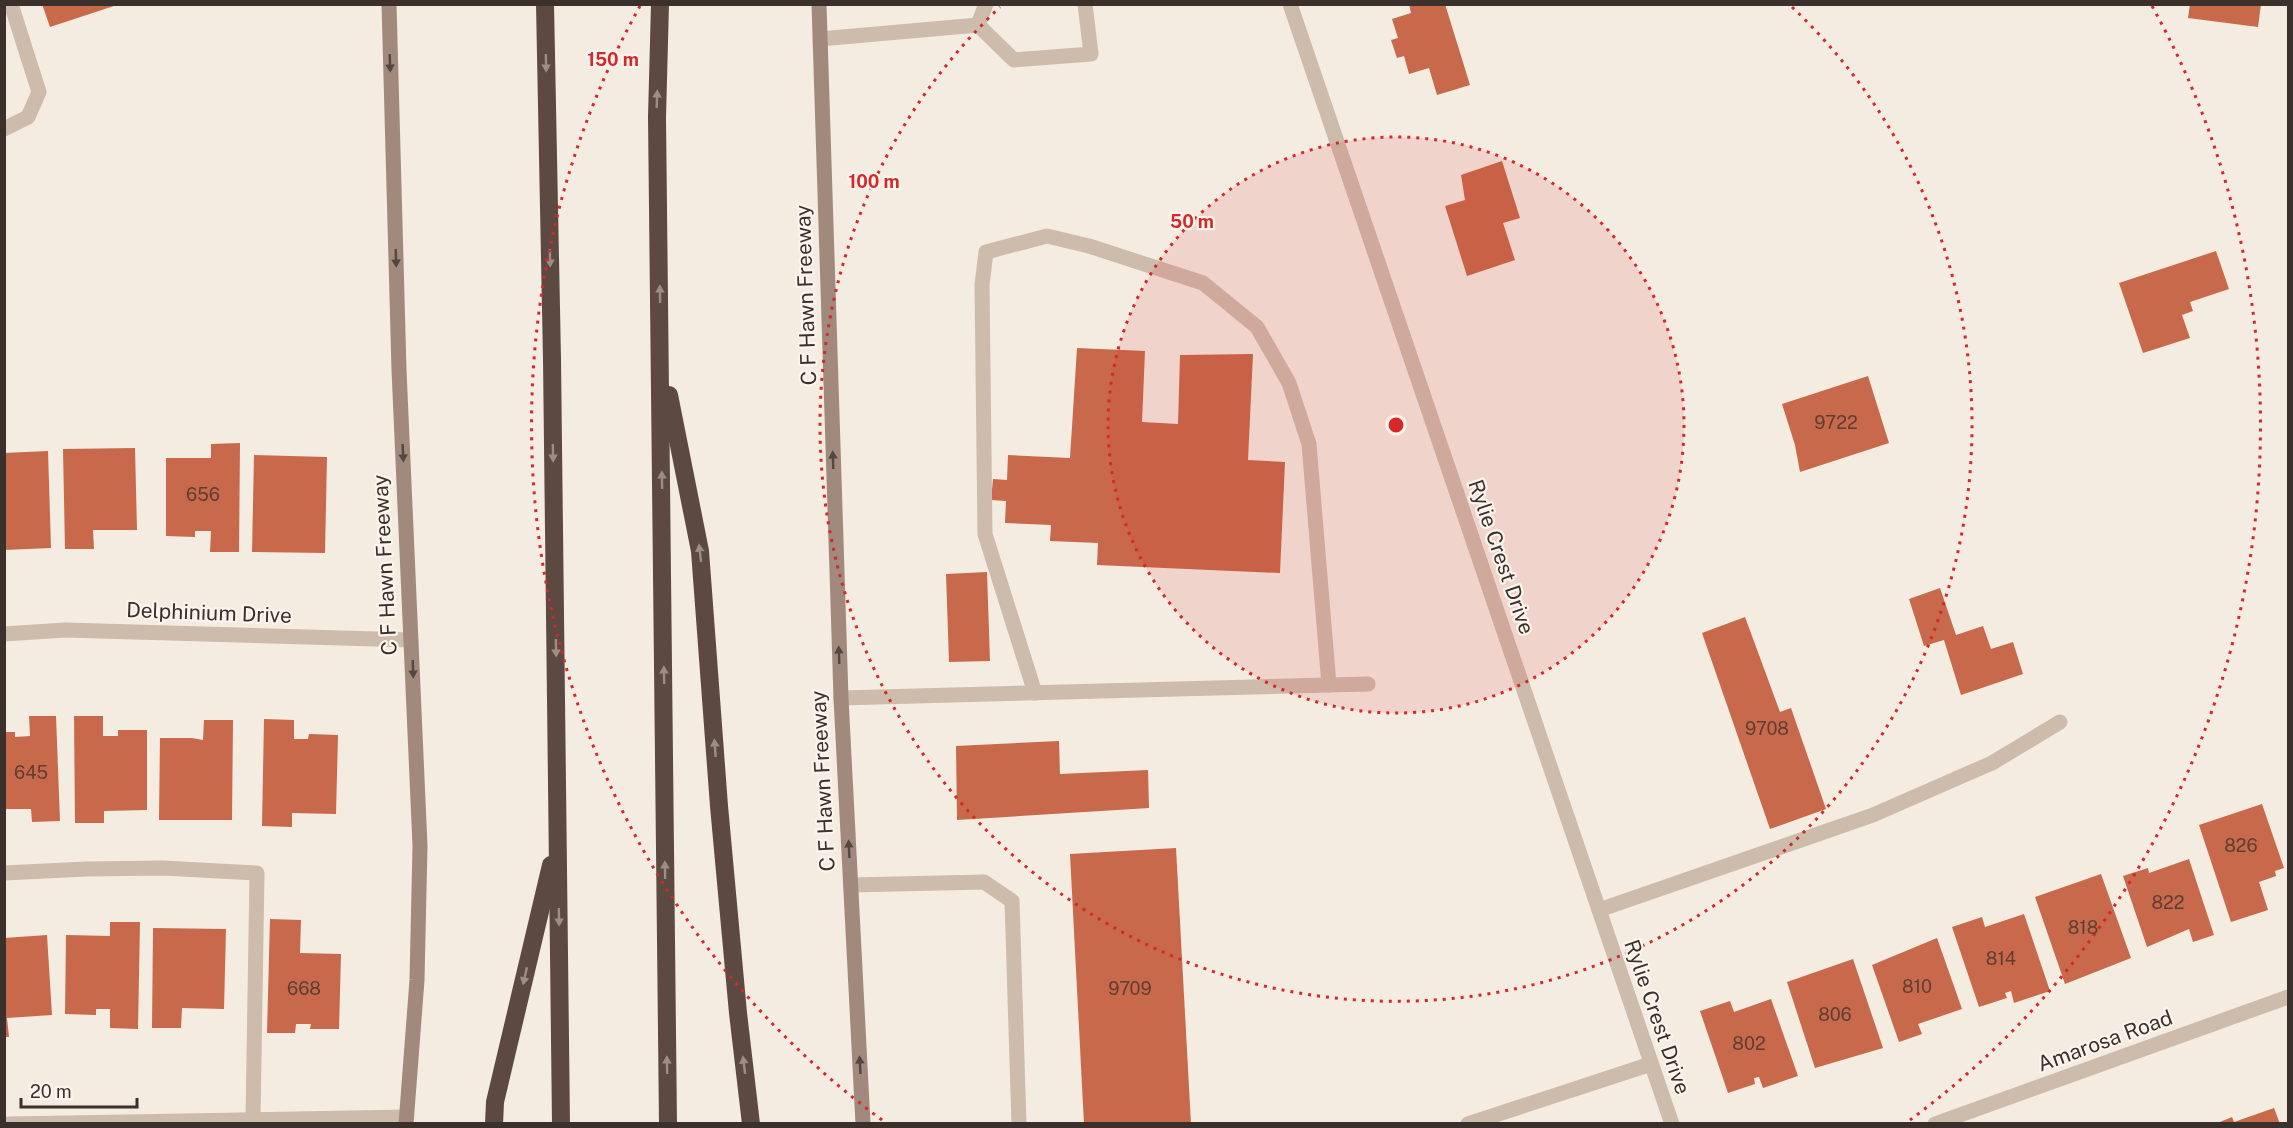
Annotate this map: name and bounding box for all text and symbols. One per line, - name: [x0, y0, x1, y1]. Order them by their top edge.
- text: 150 m: [587, 49, 639, 70]
- one-way arrow: [385, 53, 395, 72]
- one-way arrow: [541, 53, 551, 72]
- one-way arrow: [652, 89, 662, 108]
- text: 100 m: [848, 171, 900, 192]
- street label: C F Hawn Freeway: [790, 204, 821, 386]
- text: 50 m: [1170, 211, 1214, 232]
- one-way arrow: [391, 248, 400, 267]
- one-way arrow: [545, 248, 555, 267]
- one-way arrow: [655, 284, 665, 303]
- house number: 9722: [1814, 412, 1858, 433]
- centre of rings: [1386, 415, 1406, 435]
- one-way arrow: [398, 443, 407, 462]
- one-way arrow: [549, 443, 558, 462]
- one-way arrow: [829, 450, 838, 469]
- one-way arrow: [657, 471, 667, 490]
- street label: C F Hawn Freeway: [367, 474, 402, 656]
- street label: Rylie Crest Drive: [1463, 476, 1540, 637]
- house number: 656: [186, 484, 220, 505]
- one-way arrow: [695, 544, 705, 563]
- street label: Delphinium Drive: [126, 597, 292, 628]
- one-way arrow: [551, 638, 561, 657]
- one-way arrow: [835, 645, 844, 664]
- one-way arrow: [408, 659, 417, 678]
- one-way arrow: [659, 666, 669, 685]
- street label: C F Hawn Freeway: [805, 690, 840, 872]
- house number: 9708: [1745, 718, 1789, 739]
- one-way arrow: [710, 738, 720, 757]
- house number: 645: [14, 762, 48, 783]
- house number: 826: [2224, 835, 2258, 856]
- one-way arrow: [844, 840, 854, 859]
- one-way arrow: [661, 861, 670, 880]
- house number: 822: [2151, 892, 2185, 913]
- one-way arrow: [554, 908, 564, 927]
- house number: 818: [2068, 917, 2098, 938]
- street label: Rylie Crest Drive: [1619, 936, 1696, 1097]
- house number: 814: [1986, 948, 2016, 969]
- one-way arrow: [520, 967, 529, 986]
- house number: 810: [1902, 976, 1932, 997]
- house number: 668: [287, 978, 321, 999]
- house number: 9709: [1108, 978, 1152, 999]
- house number: 806: [1818, 1004, 1852, 1025]
- street label: Amarosa Road: [2034, 1005, 2176, 1076]
- house number: 802: [1732, 1033, 1766, 1054]
- one-way arrow: [662, 1056, 672, 1075]
- one-way arrow: [740, 1056, 749, 1075]
- one-way arrow: [856, 1056, 865, 1075]
- scale bar: [21, 1071, 136, 1109]
- text: 20 m: [30, 1081, 72, 1102]

